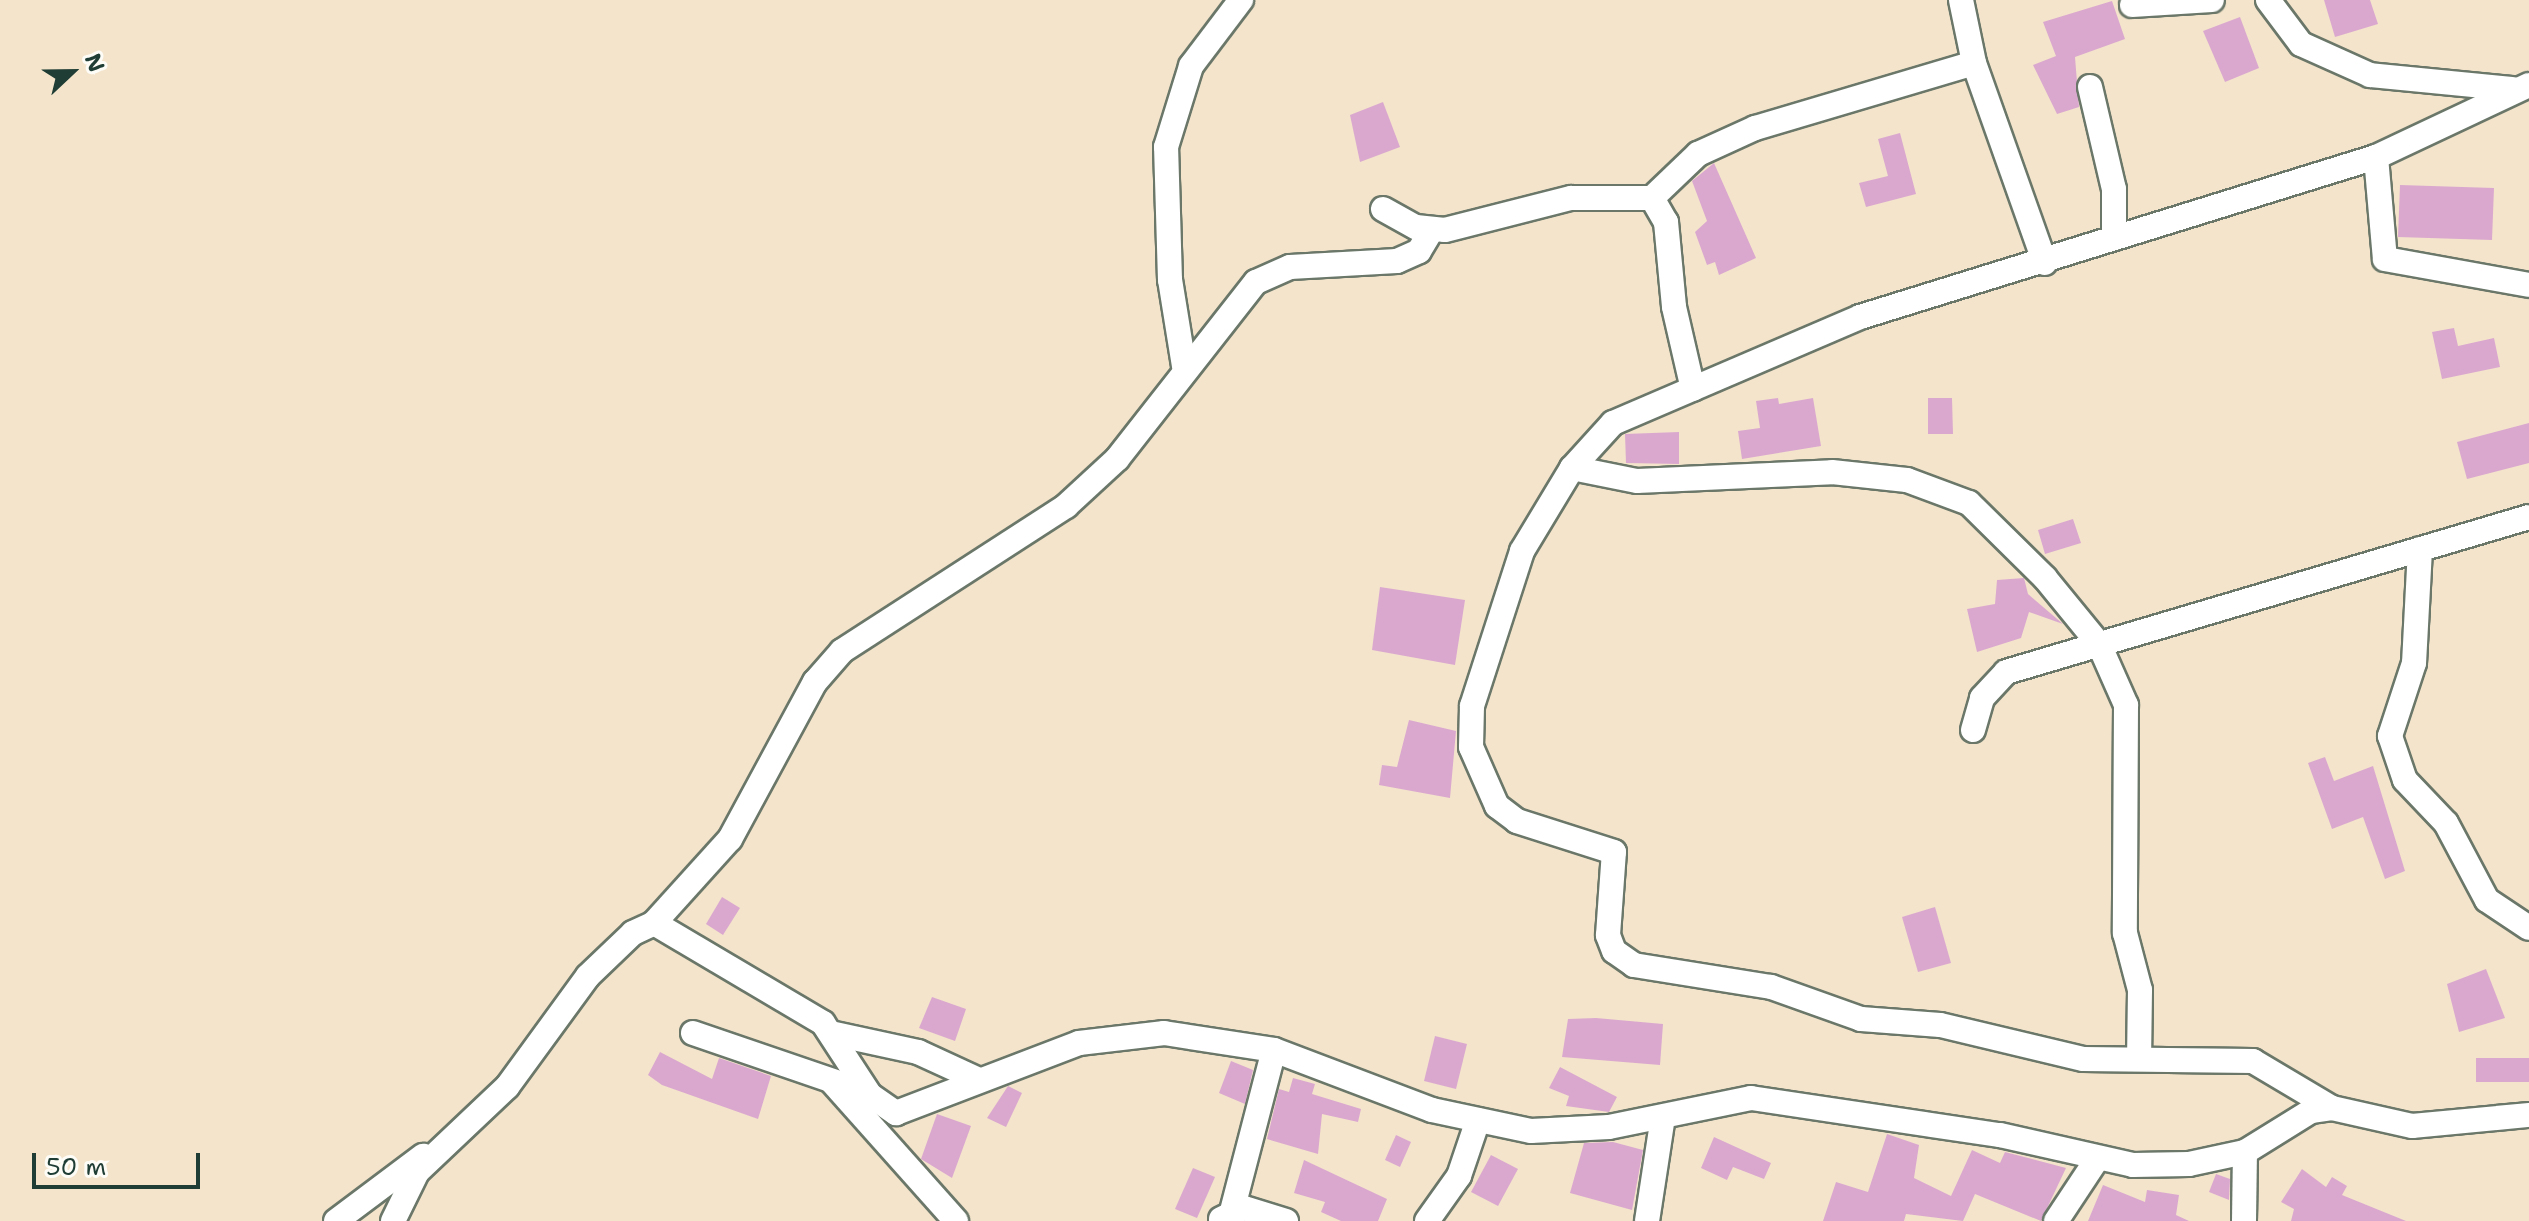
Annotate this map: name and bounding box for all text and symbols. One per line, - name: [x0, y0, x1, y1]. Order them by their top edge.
- north arrow: [32, 32, 112, 112]
- text: N: [78, 49, 111, 76]
- scale bar: [36, 1137, 204, 1187]
- text: 50 m: [46, 1151, 106, 1183]

